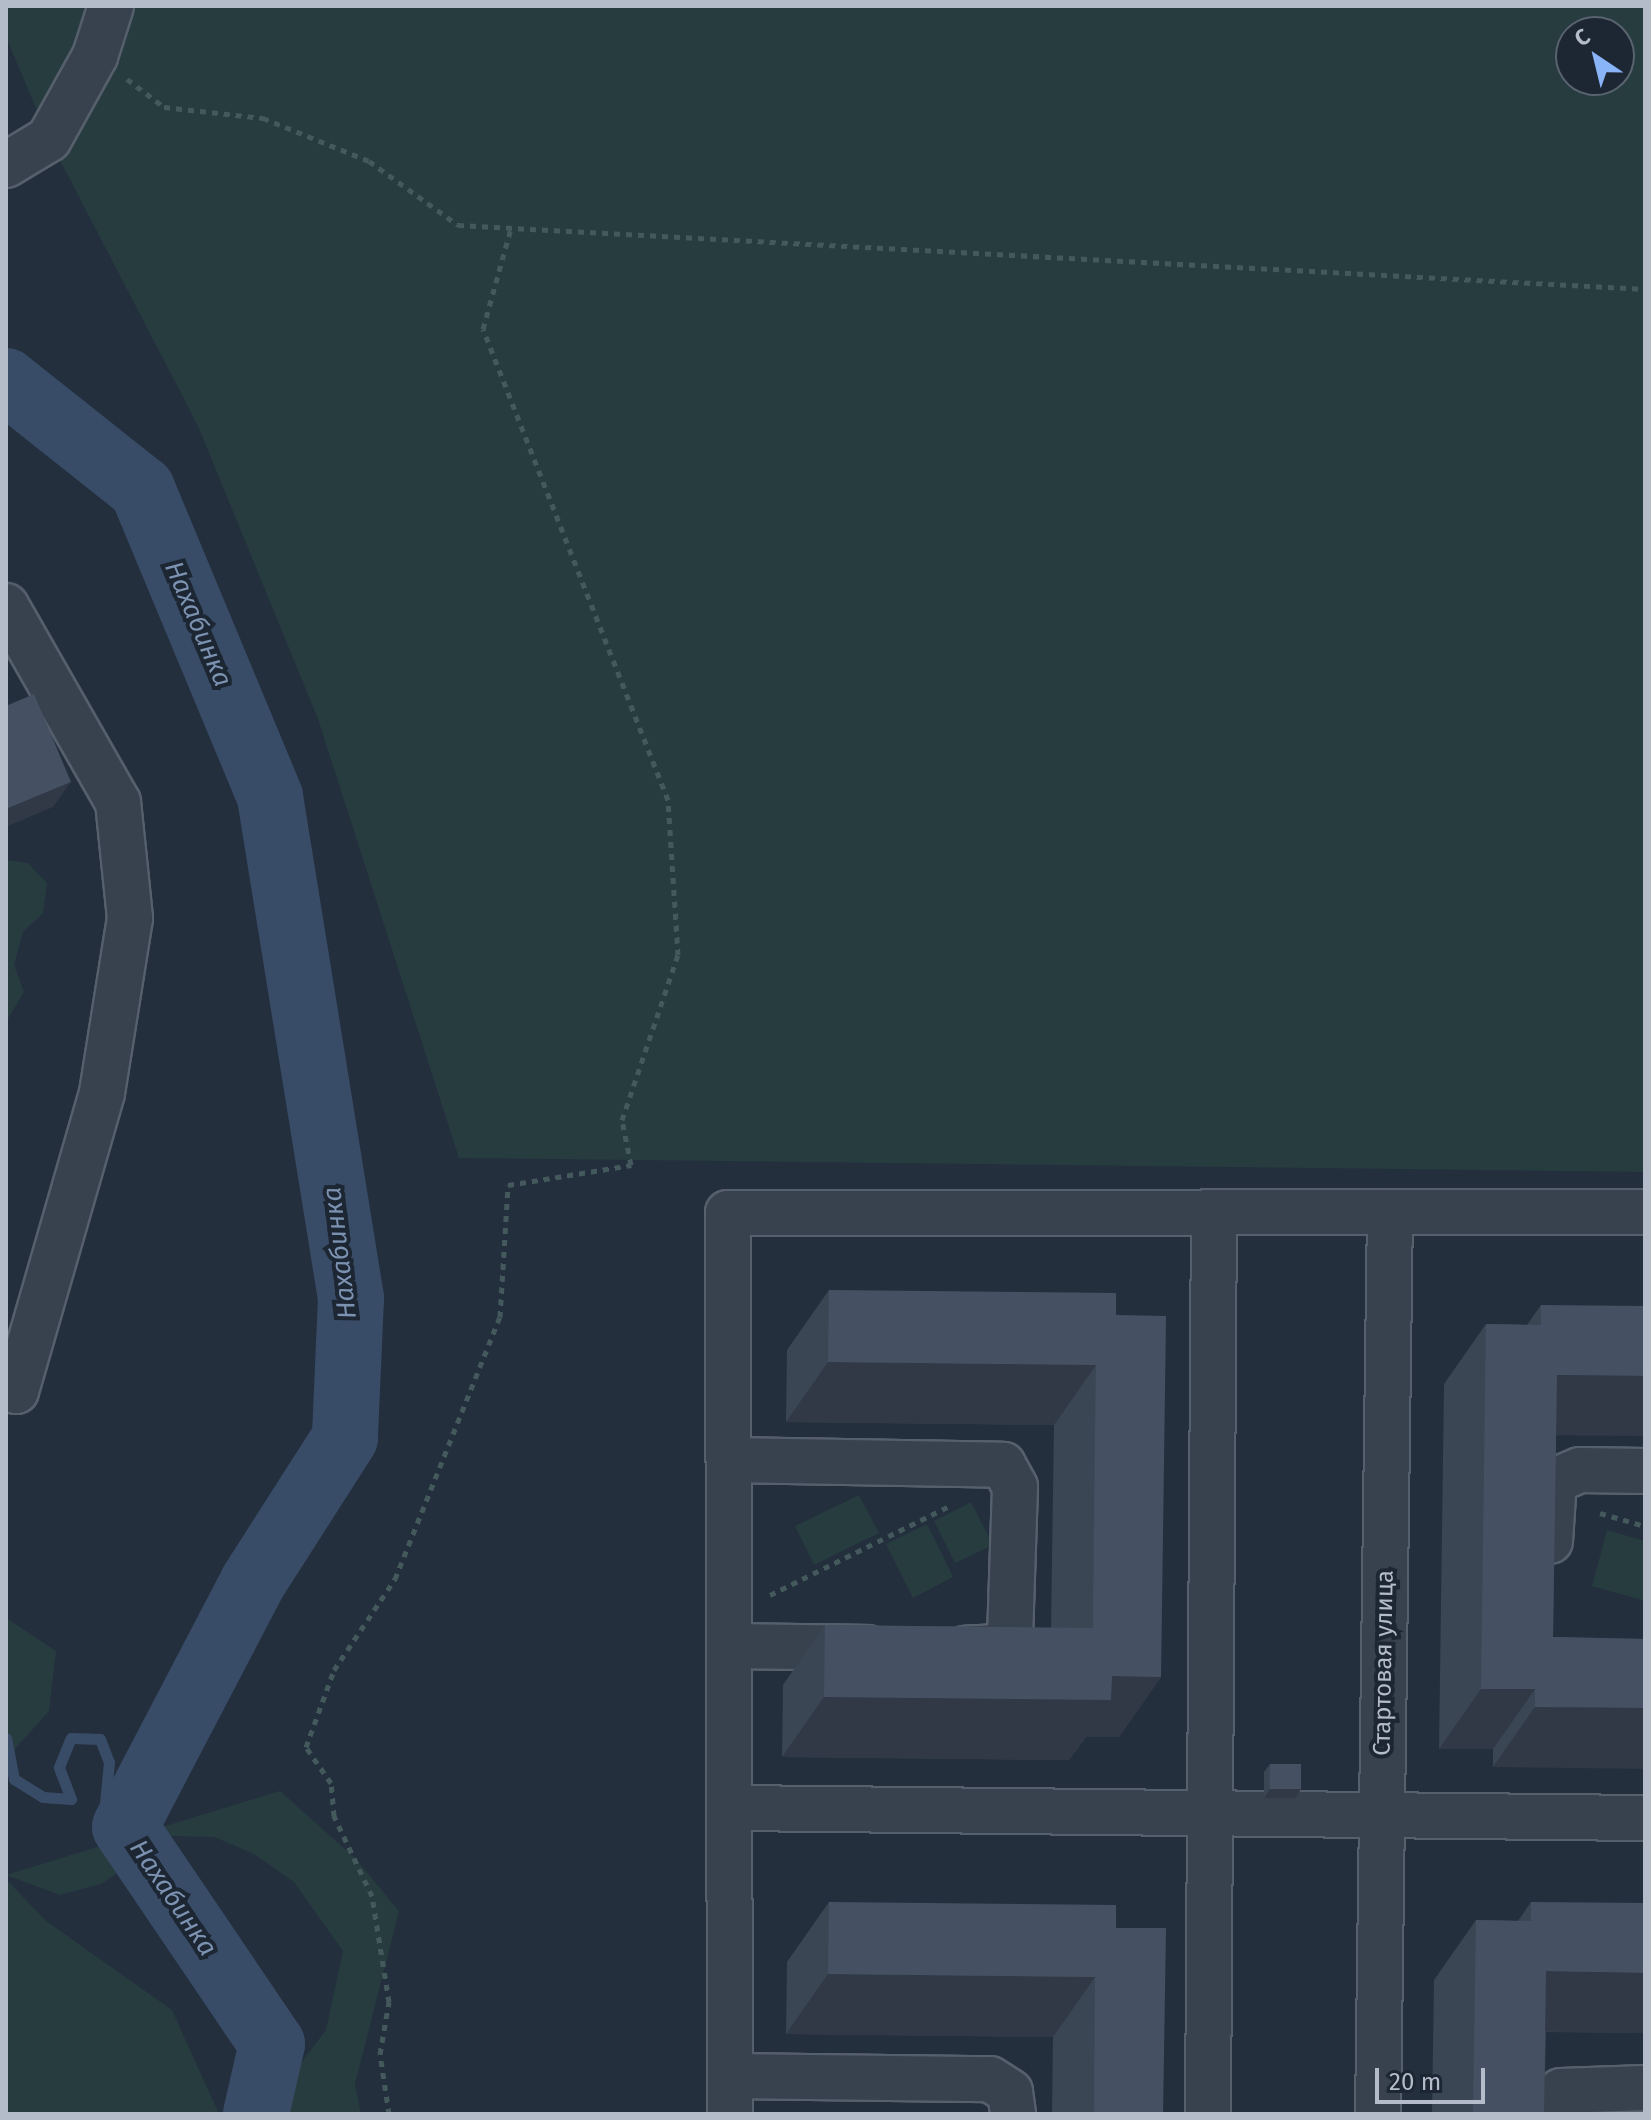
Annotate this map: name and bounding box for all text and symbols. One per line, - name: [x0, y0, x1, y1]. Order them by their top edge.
- north arrow: [1555, 16, 1635, 96]
- text: С: [1569, 23, 1595, 52]
- water label: Нахабинка: [158, 557, 238, 691]
- water label: Нахабинка: [316, 1185, 364, 1321]
- street label: Стартовая улица: [1368, 1570, 1400, 1756]
- water label: Нахабинка: [123, 1834, 223, 1962]
- scale bar: [1379, 2052, 1489, 2102]
- text: 20 m: [1389, 2068, 1441, 2096]

